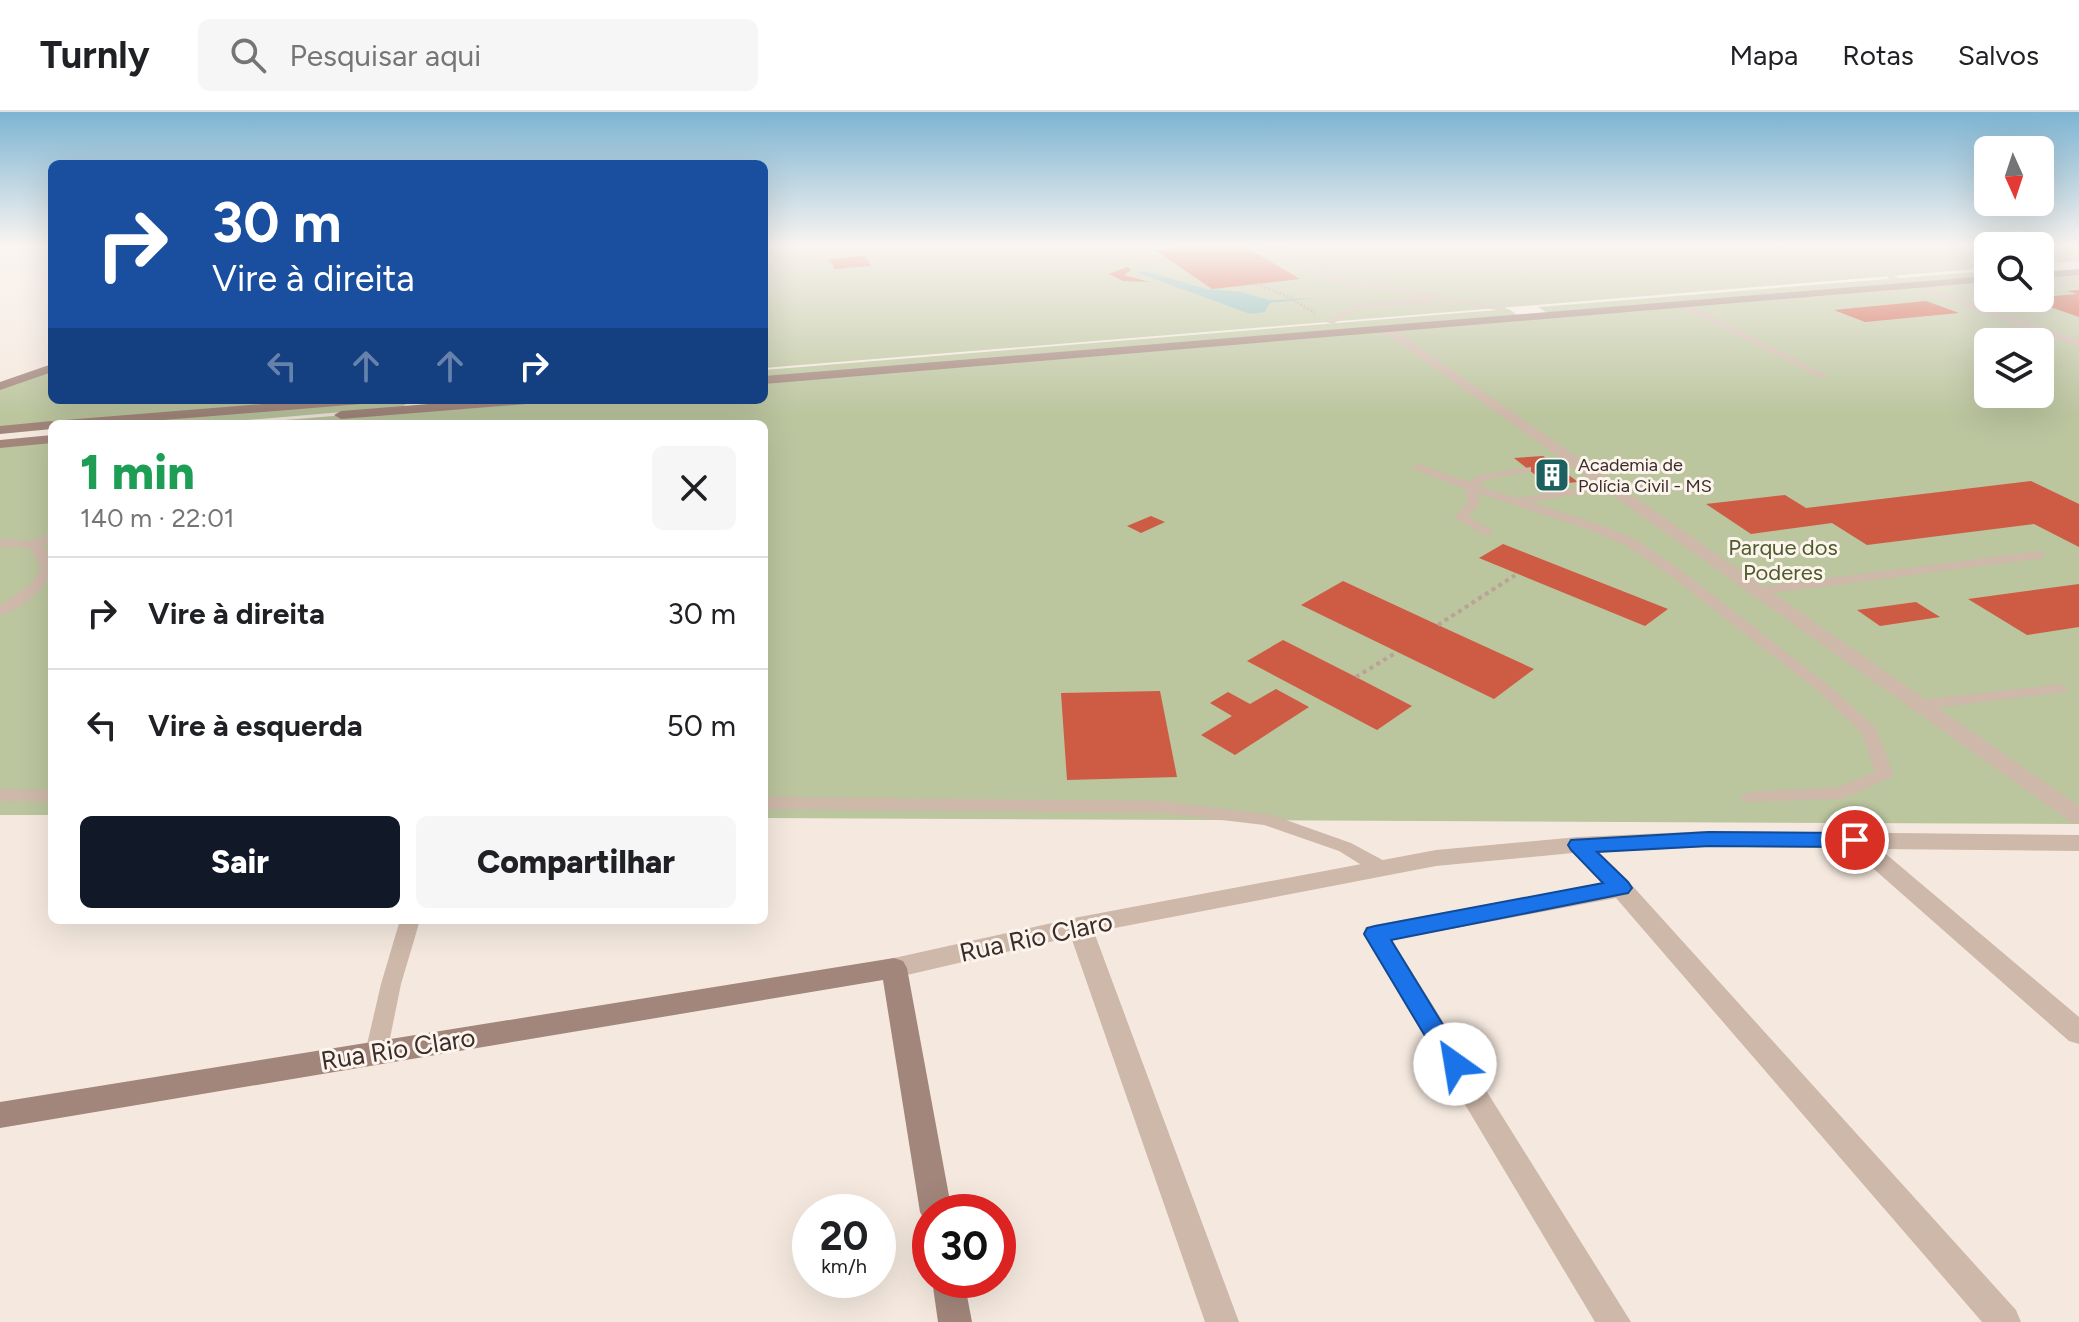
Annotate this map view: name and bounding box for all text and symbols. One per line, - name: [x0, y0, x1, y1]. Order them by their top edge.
- search box: [198, 19, 758, 91]
- text: Turnly: [40, 32, 150, 78]
- icon: search: [226, 33, 270, 77]
- text: Pesquisar aqui: [290, 37, 481, 74]
- text: Mapa: [1729, 38, 1798, 72]
- text: Rotas: [1842, 38, 1914, 72]
- text: Salvos: [1958, 38, 2039, 72]
- north arrow: [1974, 136, 2054, 216]
- map controls: [1974, 136, 2054, 408]
- text: 30 m: [212, 189, 342, 256]
- icon: right: [80, 192, 184, 296]
- button: search: [1974, 232, 2054, 312]
- text: Vire à direita: [212, 257, 415, 300]
- button: layers: [1974, 328, 2054, 408]
- icon: left: [260, 344, 304, 388]
- icon: ahead: [344, 344, 388, 388]
- icon: ahead: [428, 344, 472, 388]
- icon: right: [512, 344, 556, 388]
- text: 1 min: [80, 443, 195, 501]
- button: close: [652, 446, 736, 530]
- place label: Academia de Polícia Civil - MS: [1578, 454, 1712, 497]
- building icon: Academia de Polícia Civil - MS: [1533, 456, 1571, 494]
- text: 140 m · 22:01: [80, 502, 235, 534]
- park label: Parque dos Poderes: [1728, 534, 1838, 586]
- icon: right: [80, 591, 124, 635]
- text: Vire à direita: [148, 595, 325, 632]
- text: 30 m: [668, 595, 736, 632]
- icon: left: [80, 703, 124, 747]
- text: Vire à esquerda: [148, 707, 363, 744]
- text: 50 m: [667, 707, 736, 744]
- pin: [1821, 806, 1889, 874]
- button: Sair: [80, 816, 400, 908]
- button: Compartilhar: [416, 816, 736, 908]
- icon: arrive: [1833, 818, 1877, 862]
- street label: Rua Rio Claro: [956, 905, 1116, 969]
- street label: Rua Rio Claro: [319, 1021, 477, 1077]
- position arrow: [1413, 1022, 1497, 1106]
- speed limit sign: 30: [912, 1194, 1016, 1298]
- text: 20: [819, 1212, 869, 1260]
- text: km/h: [821, 1254, 867, 1278]

